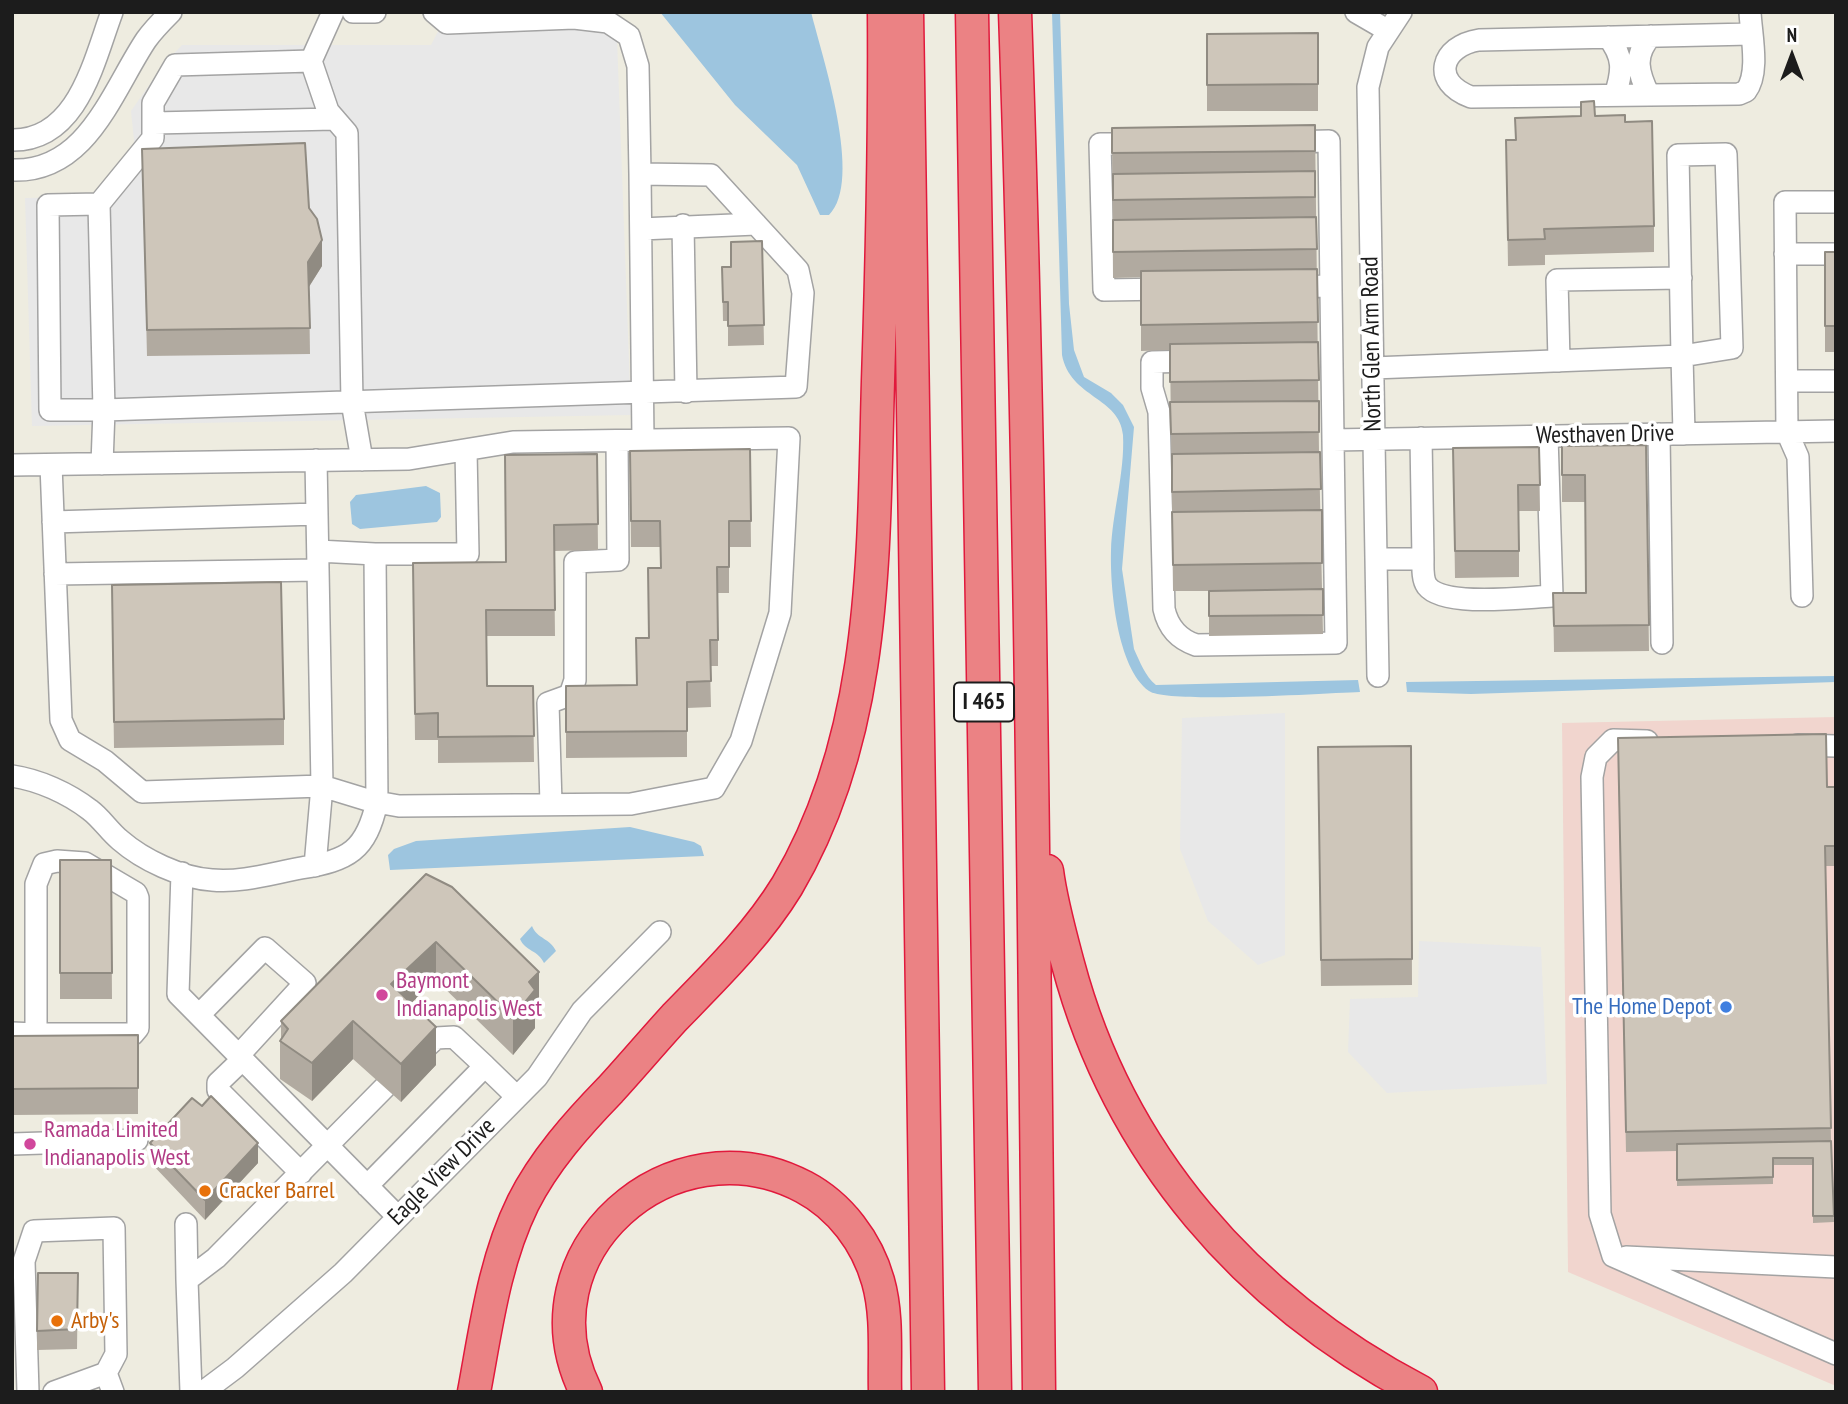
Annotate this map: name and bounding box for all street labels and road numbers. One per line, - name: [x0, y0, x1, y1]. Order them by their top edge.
- street label: North Glen Arm Road: [1356, 256, 1388, 432]
- street label: Westhaven Drive: [1536, 419, 1674, 451]
- road number: I 465: [954, 682, 1014, 722]
- street label: Eagle View Drive: [382, 1112, 502, 1232]

